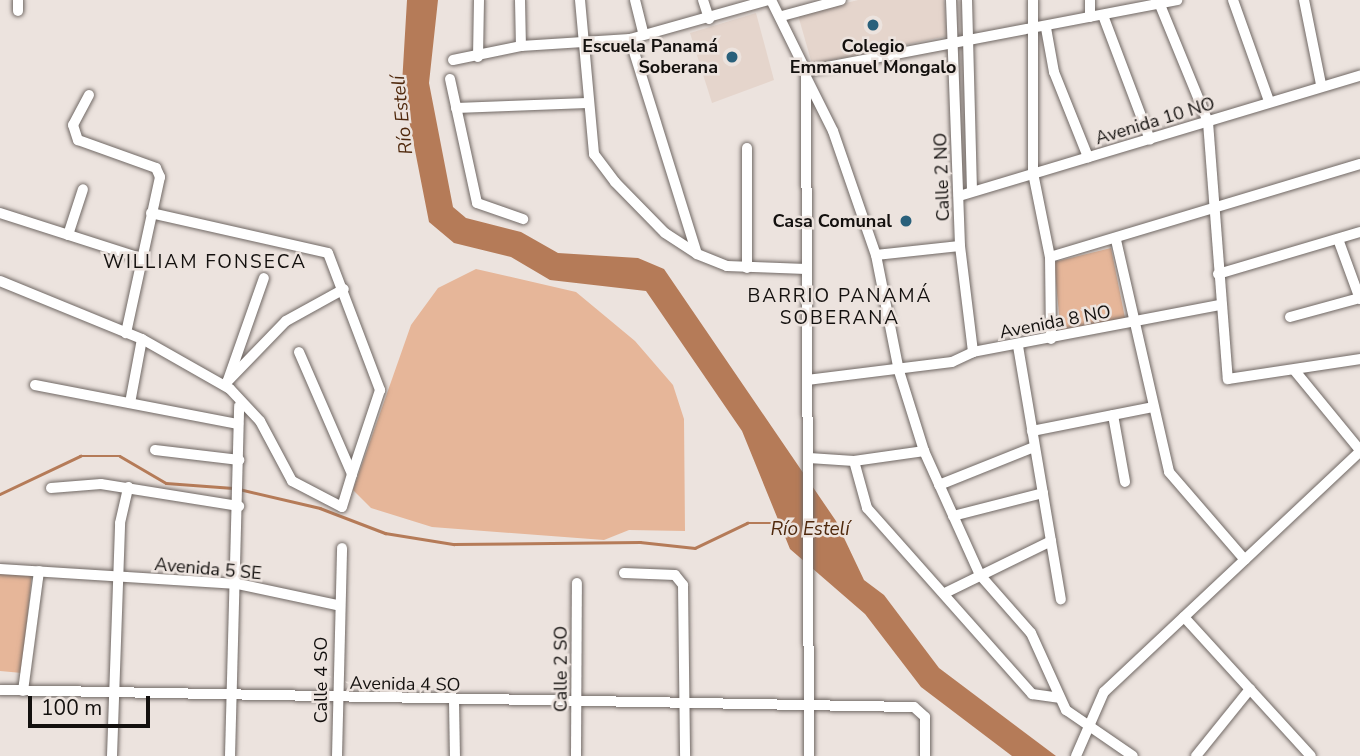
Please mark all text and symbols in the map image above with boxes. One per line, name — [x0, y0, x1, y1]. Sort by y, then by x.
marker: Colegio Emmanuel Mongalo — [865, 17, 881, 33]
place label: Escuela Panamá Soberana — [582, 36, 718, 78]
place label: Colegio Emmanuel Mongalo — [790, 36, 956, 78]
marker: Escuela Panamá Soberana — [724, 49, 740, 65]
water label: Río Estelí — [388, 74, 418, 156]
street label: Avenida 10 NO — [1093, 93, 1217, 149]
street label: Calle 2 NO — [930, 132, 954, 222]
place label: Casa Comunal — [772, 210, 892, 232]
marker: Casa Comunal — [898, 213, 914, 229]
district label: WILLIAM FONSECA — [105, 252, 305, 274]
district label: BARRIO PANAMÁ SOBERANA — [749, 286, 931, 330]
street label: Avenida 8 NO — [997, 301, 1113, 343]
water label: Río Estelí — [770, 519, 850, 541]
street label: Avenida 5 SE — [154, 554, 262, 584]
street label: Calle 2 SO — [550, 626, 572, 712]
street label: Calle 4 SO — [310, 637, 332, 723]
street label: Avenida 4 SO — [349, 672, 461, 696]
scale bar — [32, 682, 154, 726]
text: 100 m — [41, 694, 102, 722]

